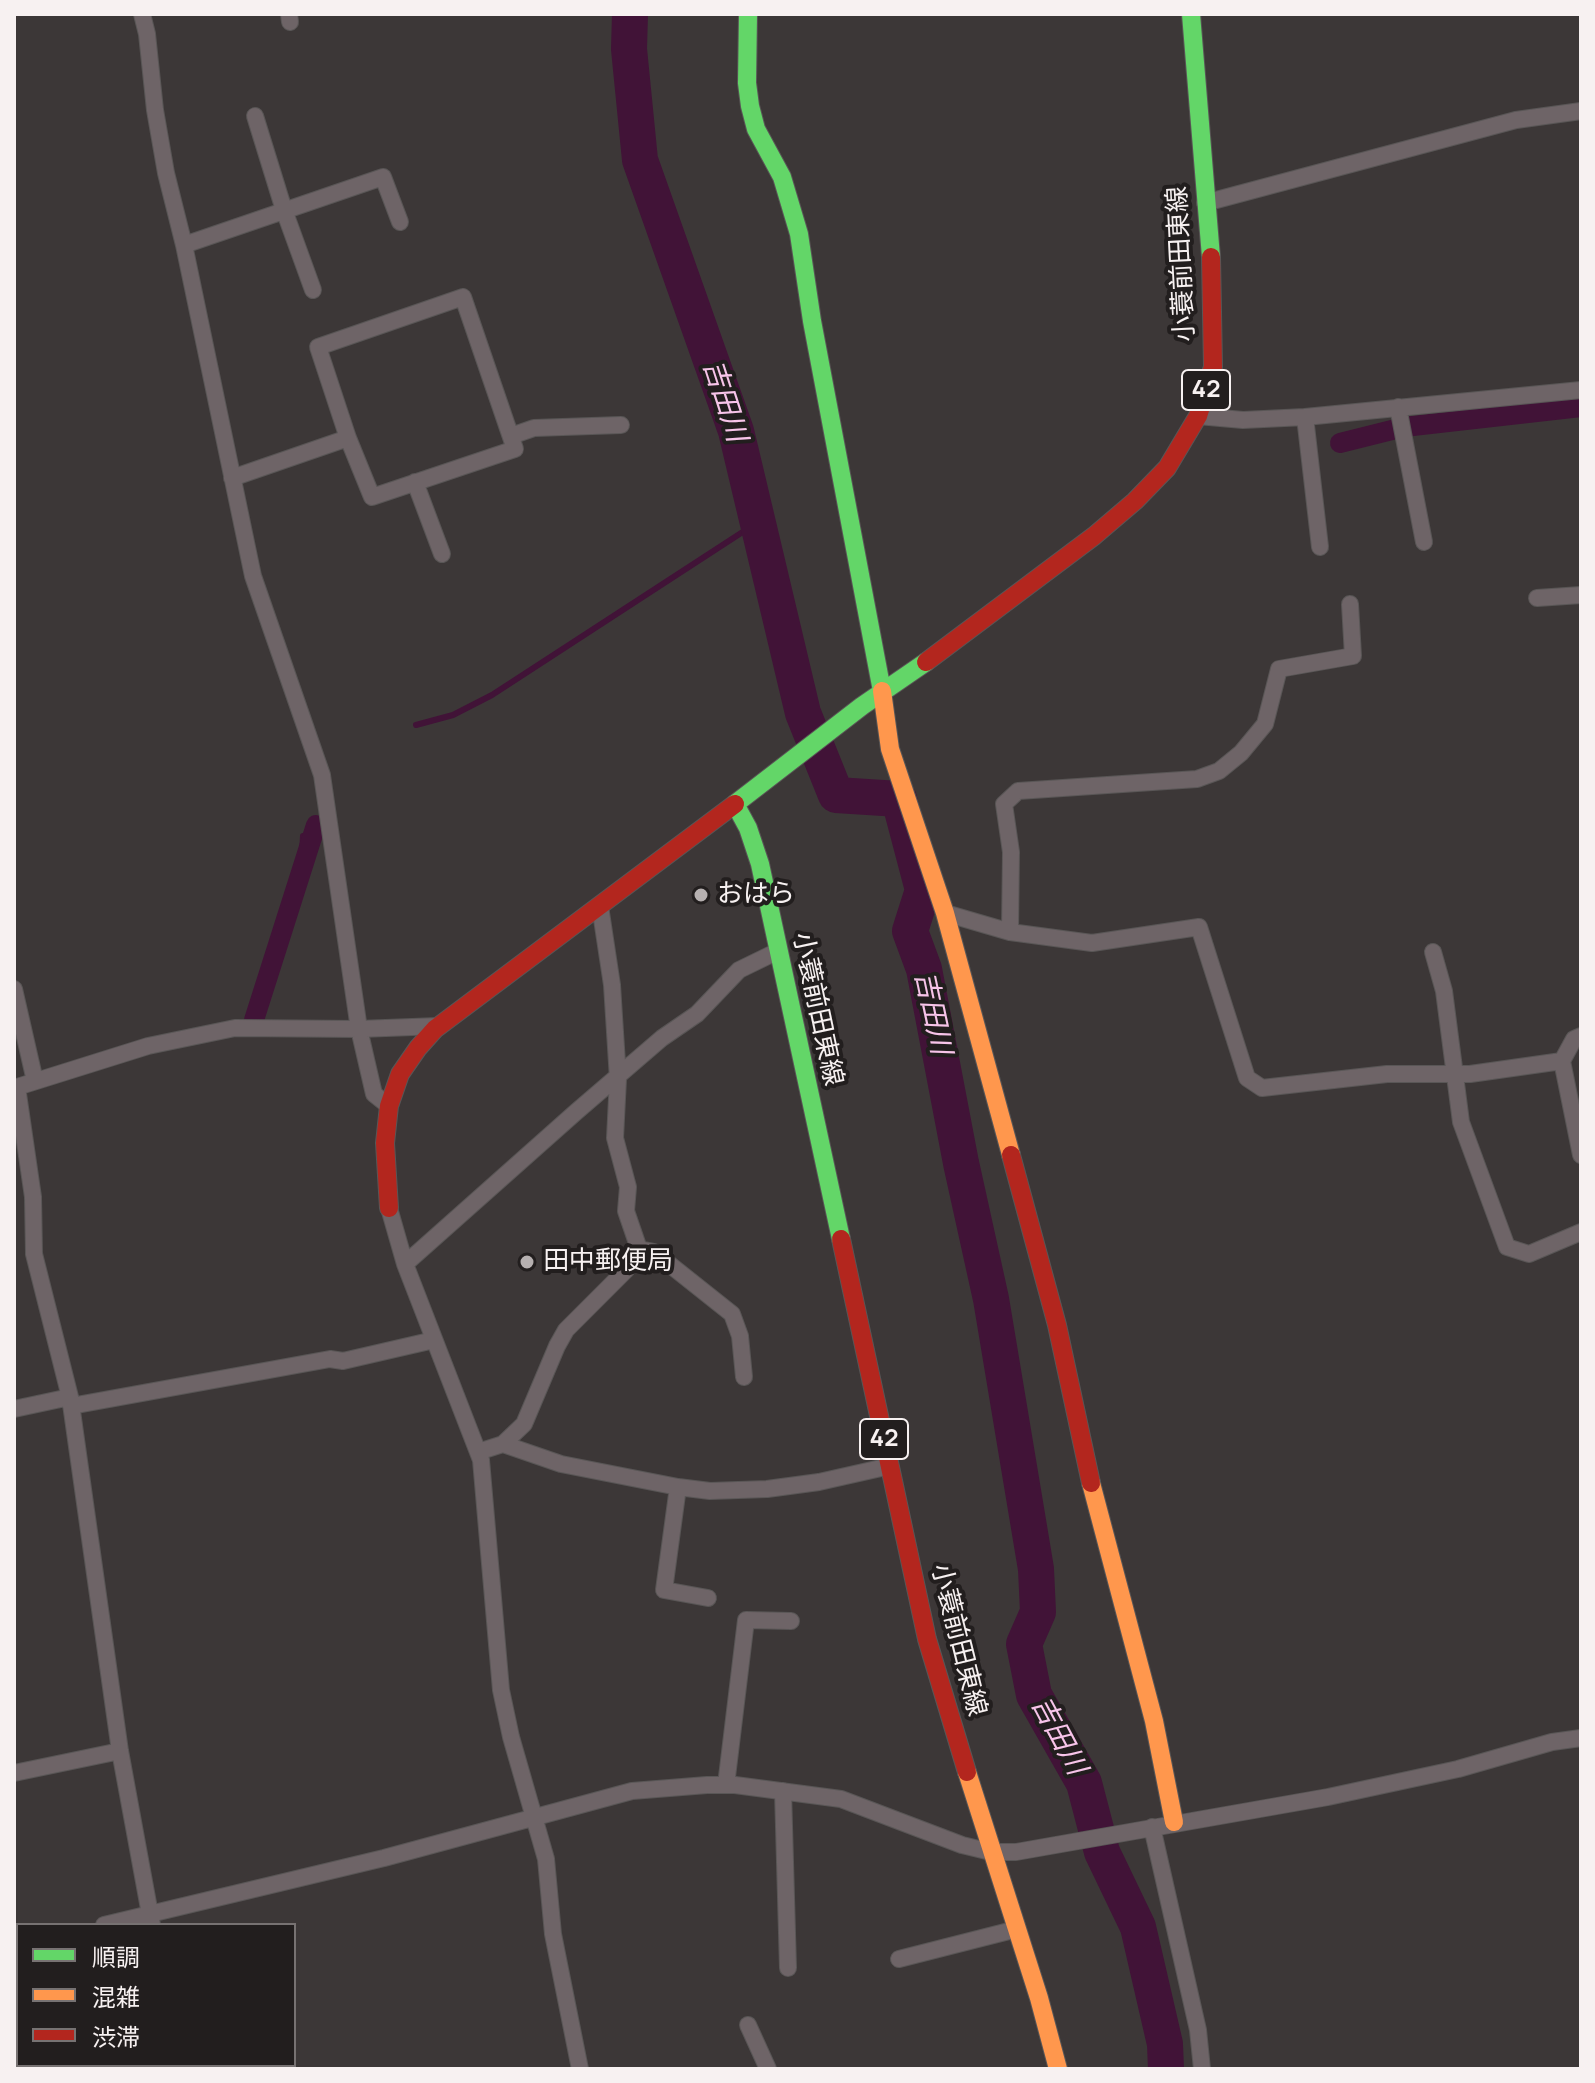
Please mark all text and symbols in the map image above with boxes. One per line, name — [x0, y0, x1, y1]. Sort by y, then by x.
street label: 小蓑前田東線 — [1162, 185, 1202, 343]
water label: 吉田川 — [695, 356, 753, 446]
road number: 42 — [1182, 370, 1230, 410]
place label: おはら — [717, 879, 795, 911]
marker: おはら — [692, 886, 710, 904]
street label: 小蓑前田東線 — [786, 929, 848, 1089]
water label: 吉田川 — [907, 968, 957, 1058]
place label: 田中郵便局 — [543, 1246, 673, 1278]
marker: 田中郵便局 — [518, 1253, 536, 1271]
road number: 42 — [860, 1419, 908, 1459]
street label: 小蓑前田東線 — [924, 1561, 992, 1719]
water label: 吉田川 — [1023, 1691, 1093, 1781]
legend — [16, 1923, 296, 2067]
text: 順調 — [92, 1940, 140, 1973]
text: 混雑 — [92, 1980, 140, 2013]
text: 渋滞 — [92, 2020, 140, 2053]

